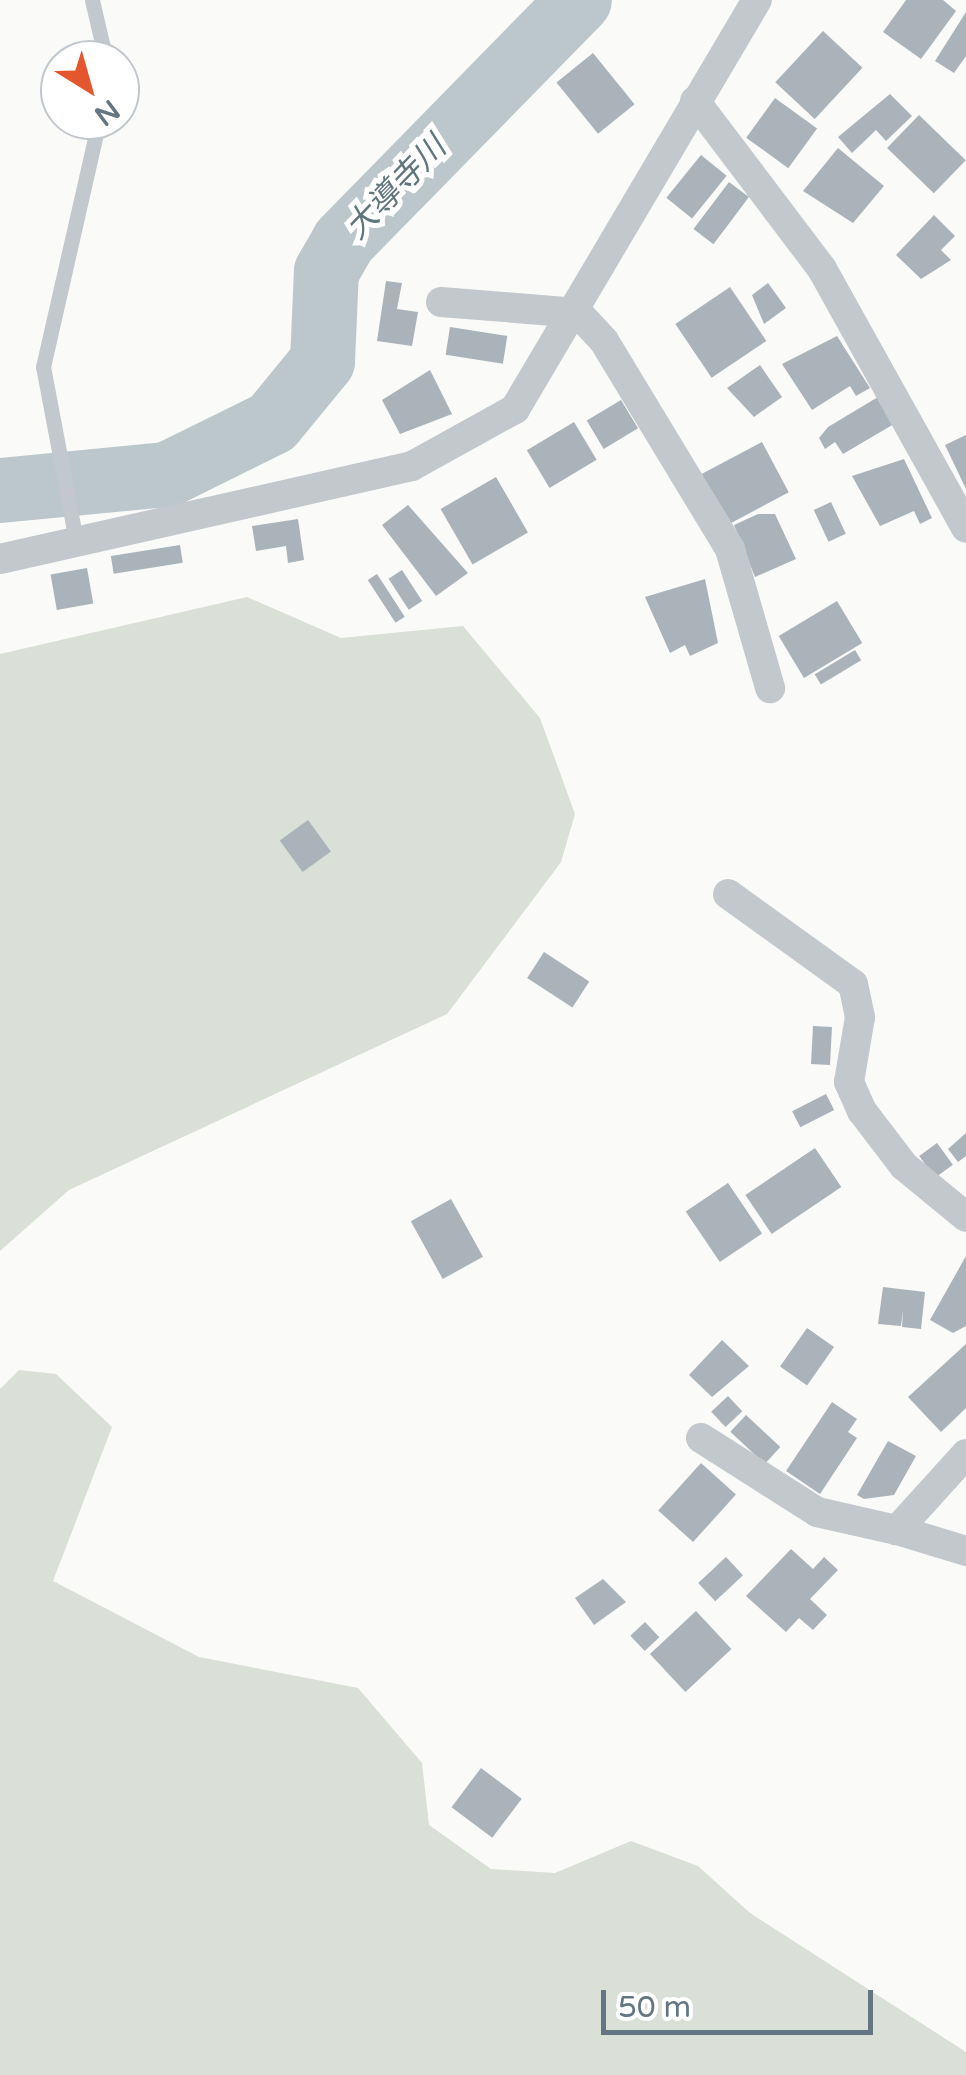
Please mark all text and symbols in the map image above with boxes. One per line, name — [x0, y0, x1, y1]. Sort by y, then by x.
north arrow — [40, 40, 140, 140]
text: N — [88, 92, 126, 133]
water label: 大導寺川 — [338, 129, 454, 247]
scale bar — [606, 1970, 878, 2032]
text: 50 m — [618, 1989, 691, 2026]

